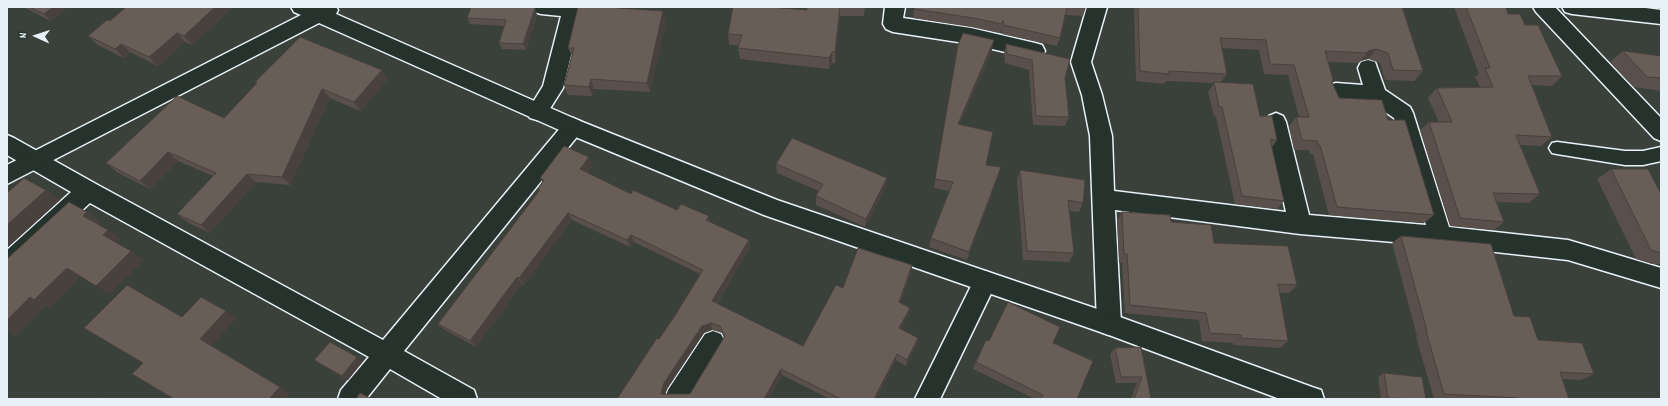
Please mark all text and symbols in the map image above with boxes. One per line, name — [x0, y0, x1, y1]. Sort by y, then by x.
north arrow — [16, 16, 56, 56]
text: N — [16, 32, 32, 39]

